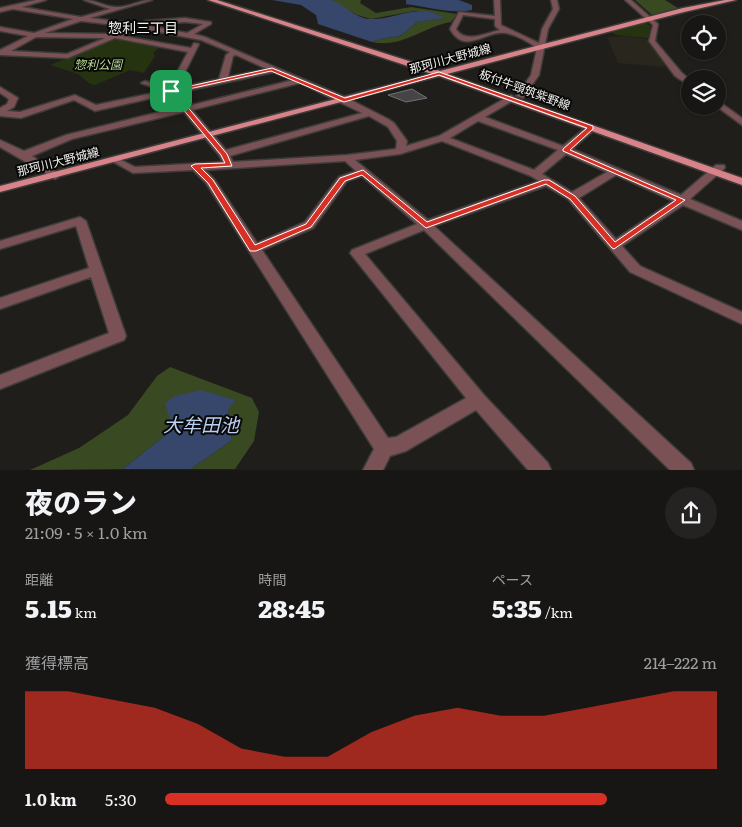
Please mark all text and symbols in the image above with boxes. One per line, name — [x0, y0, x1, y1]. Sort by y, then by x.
map controls — [681, 15, 726, 115]
button: locate — [681, 15, 726, 60]
district label: 惣利三丁目 — [108, 17, 178, 37]
street label: 那珂川大野城線 — [407, 38, 493, 78]
park label: 惣利公園 — [74, 55, 124, 73]
street label: 板付牛頸筑紫野線 — [477, 64, 573, 114]
pin — [150, 70, 192, 112]
button: layers — [681, 70, 726, 115]
icon: arrive — [157, 77, 185, 105]
street label: 那珂川大野城線 — [15, 142, 101, 180]
water label: 大牟田池 — [163, 410, 241, 438]
text: 夜のラン — [25, 480, 137, 522]
button: share — [665, 487, 717, 539]
text: 21:09 · 5 × 1.0 km — [25, 520, 148, 544]
text: 距離 — [25, 569, 53, 589]
text: 時間 — [258, 569, 286, 589]
text: ペース — [492, 569, 533, 589]
text: 5.15 — [25, 589, 72, 626]
text: 28:45 — [258, 589, 325, 626]
text: 5:35 — [492, 589, 542, 626]
text: km — [72, 602, 97, 622]
text: /km — [542, 602, 573, 622]
text: 獲得標高 — [25, 650, 89, 674]
text: 214–222 m — [644, 650, 717, 674]
text: 1.0 km — [25, 787, 77, 811]
text: 5:30 — [105, 787, 136, 811]

